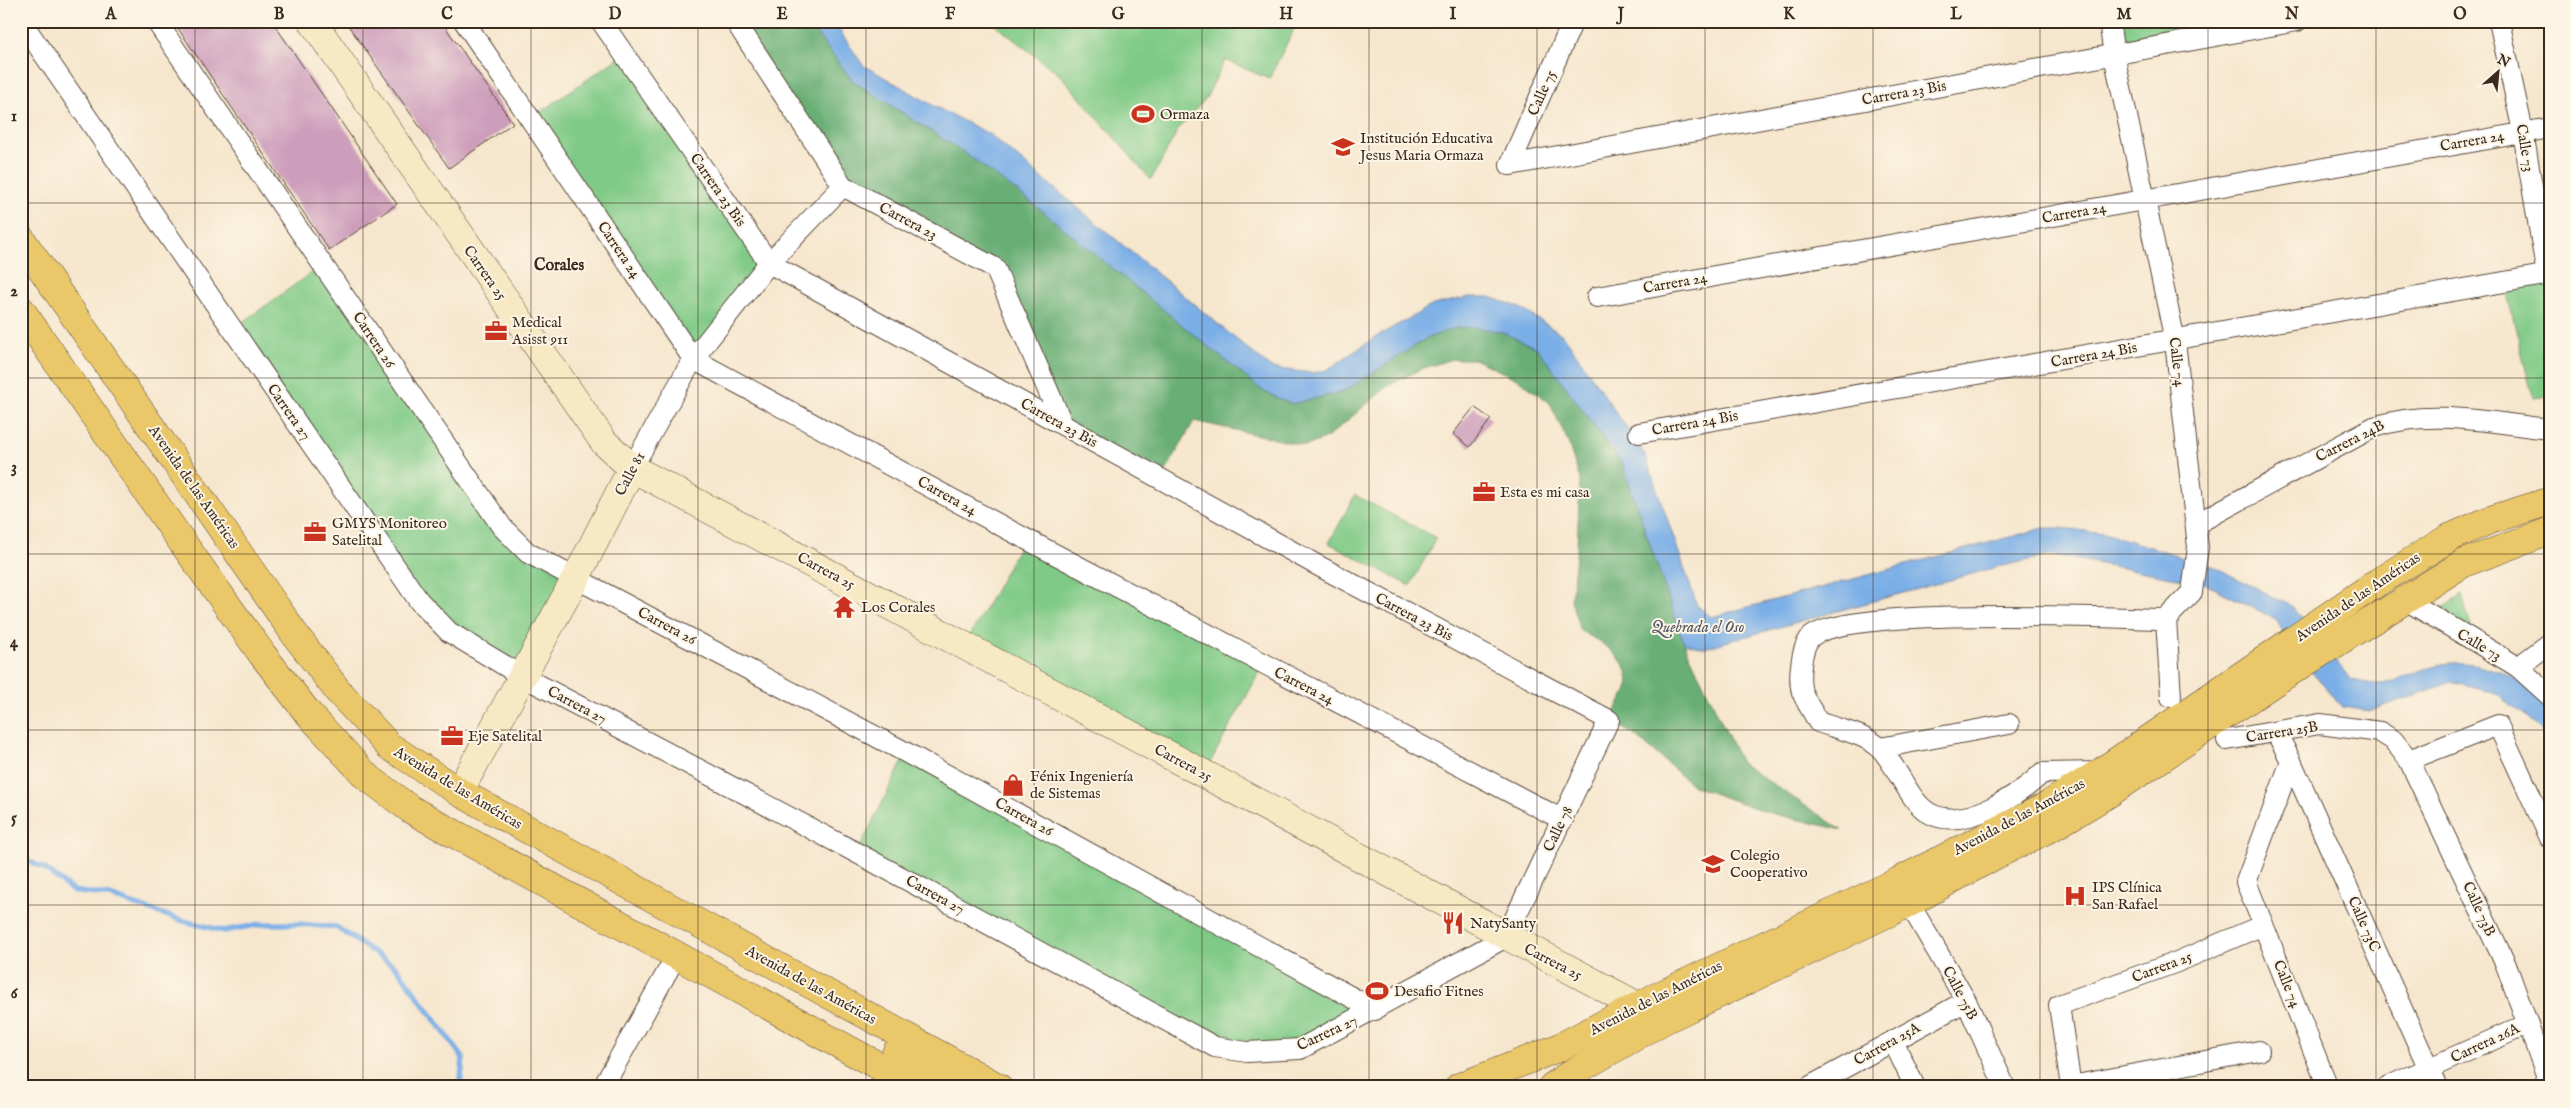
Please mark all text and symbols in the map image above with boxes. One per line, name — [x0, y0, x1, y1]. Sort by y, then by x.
text: A — [105, 5, 118, 25]
text: B — [274, 5, 285, 25]
text: C — [441, 5, 453, 25]
text: D — [609, 5, 622, 25]
text: E — [776, 5, 788, 25]
text: F — [945, 5, 956, 25]
text: G — [1112, 5, 1125, 25]
text: H — [1279, 5, 1293, 25]
text: I — [1450, 5, 1457, 25]
text: J — [1616, 5, 1625, 25]
text: K — [1783, 5, 1796, 25]
text: L — [1950, 5, 1962, 25]
text: M — [2116, 5, 2132, 25]
text: N — [2284, 5, 2299, 25]
text: O — [2453, 5, 2467, 25]
north arrow — [2474, 48, 2524, 98]
text: N — [2493, 50, 2513, 72]
street label: Calle 75 — [1524, 67, 1561, 119]
street label: Carrera 23 Bis — [1860, 76, 1948, 110]
sports icon: Ormaza — [1130, 101, 1156, 127]
place label: Ormaza — [1160, 105, 1210, 124]
text: 1 — [11, 107, 17, 127]
street label: Calle 73 — [2511, 123, 2539, 173]
street label: Carrera 24 — [2438, 126, 2506, 156]
place label: Institución Educativa Jesus Maria Ormaza — [1358, 129, 1493, 165]
school or university icon: Institución Educativa Jesus Maria Ormaza — [1330, 134, 1356, 160]
street label: Carrera 23 Bis — [686, 150, 750, 230]
street label: Carrera 23 — [876, 198, 940, 244]
street label: Carrera 24 — [2040, 198, 2108, 228]
street label: Carrera 24 — [593, 218, 645, 283]
street label: Carrera 25 — [459, 242, 511, 305]
district label: Corales — [534, 256, 584, 276]
street label: Carrera 24 — [1641, 268, 1709, 298]
text: 2 — [10, 282, 18, 302]
street label: Carrera 26 — [348, 308, 400, 372]
place label: Medical Asisst 911 — [511, 313, 568, 349]
office icon: Medical Asisst 911 — [483, 318, 509, 344]
street label: Calle 74 — [2165, 336, 2190, 389]
street label: Carrera 24 Bis — [2049, 338, 2139, 372]
street label: Carrera 27 — [263, 380, 315, 444]
street label: Carrera 23 Bis — [1017, 394, 1101, 452]
street label: Carrera 24 Bis — [1650, 406, 1740, 440]
street label: Carrera 24B — [2312, 416, 2388, 466]
street label: Avenida de las Américas — [144, 421, 244, 552]
street label: Calle 81 — [611, 449, 649, 499]
text: 3 — [11, 458, 17, 478]
street label: Carrera 24 — [914, 472, 980, 520]
office icon: Esta es mi casa — [1471, 479, 1497, 505]
place label: Esta es mi casa — [1500, 483, 1590, 502]
place label: GMYS Monitoreo Satelital — [332, 514, 447, 550]
office icon: GMYS Monitoreo Satelital — [302, 519, 328, 545]
street label: Carrera 25 — [794, 548, 859, 594]
street label: Avenida de las Américas — [2291, 548, 2424, 646]
street label: Carrera 23 Bis — [1372, 589, 1456, 645]
temple icon: Los Corales — [831, 594, 857, 620]
place label: Los Corales — [861, 598, 935, 617]
street label: Carrera 26 — [634, 603, 700, 650]
water label: Quebrada el Oso — [1652, 618, 1745, 638]
street label: Calle 73 — [2453, 625, 2505, 665]
text: 4 — [10, 633, 19, 653]
street label: Carrera 24 — [1271, 663, 1338, 709]
street label: Carrera 27 — [544, 682, 610, 728]
street label: Carrera 25B — [2245, 717, 2319, 747]
office icon: Eje Satelital — [439, 723, 465, 749]
place label: Eje Satelital — [468, 727, 543, 746]
street label: Carrera 25 — [1151, 740, 1216, 786]
street label: Avenida de las Américas — [389, 742, 526, 834]
place label: Fénix Ingeniería de Sistemas — [1030, 767, 1134, 803]
shop icon: Fénix Ingeniería de Sistemas — [1000, 772, 1026, 798]
street label: Avenida de las Américas — [1949, 774, 2088, 860]
street label: Carrera 26 — [992, 793, 1057, 841]
street label: Calle 78 — [1539, 803, 1577, 855]
text: 5 — [11, 809, 17, 829]
place label: Colegio Cooperativo — [1730, 846, 1808, 882]
school or university icon: Colegio Cooperativo — [1700, 851, 1726, 877]
street label: Carrera 27 — [902, 871, 968, 919]
place label: IPS Clínica San Rafael — [2092, 878, 2162, 914]
street label: Calle 73B — [2458, 879, 2500, 939]
hospital icon: IPS Clínica San Rafael — [2062, 883, 2088, 909]
street label: Calle 73C — [2343, 893, 2385, 955]
restaurant icon: NatySanty — [1440, 910, 1466, 936]
place label: NatySanty — [1470, 914, 1537, 933]
street label: Carrera 25 — [1521, 939, 1586, 985]
street label: Avenida de las Américas — [741, 941, 880, 1029]
street label: Carrera 25 — [2129, 947, 2195, 987]
street label: Avenida de las Américas — [1586, 956, 1726, 1040]
street label: Calle 74 — [2269, 957, 2305, 1011]
street label: Calle 75B — [1938, 963, 1982, 1023]
sports icon: Desafio Fitnes — [1364, 978, 1390, 1004]
place label: Desafio Fitnes — [1394, 982, 1484, 1001]
text: 6 — [11, 984, 19, 1004]
street label: Carrera 27 — [1294, 1011, 1360, 1055]
street label: Carrera 25A — [1850, 1018, 1924, 1070]
street label: Carrera 26A — [2448, 1018, 2523, 1067]

